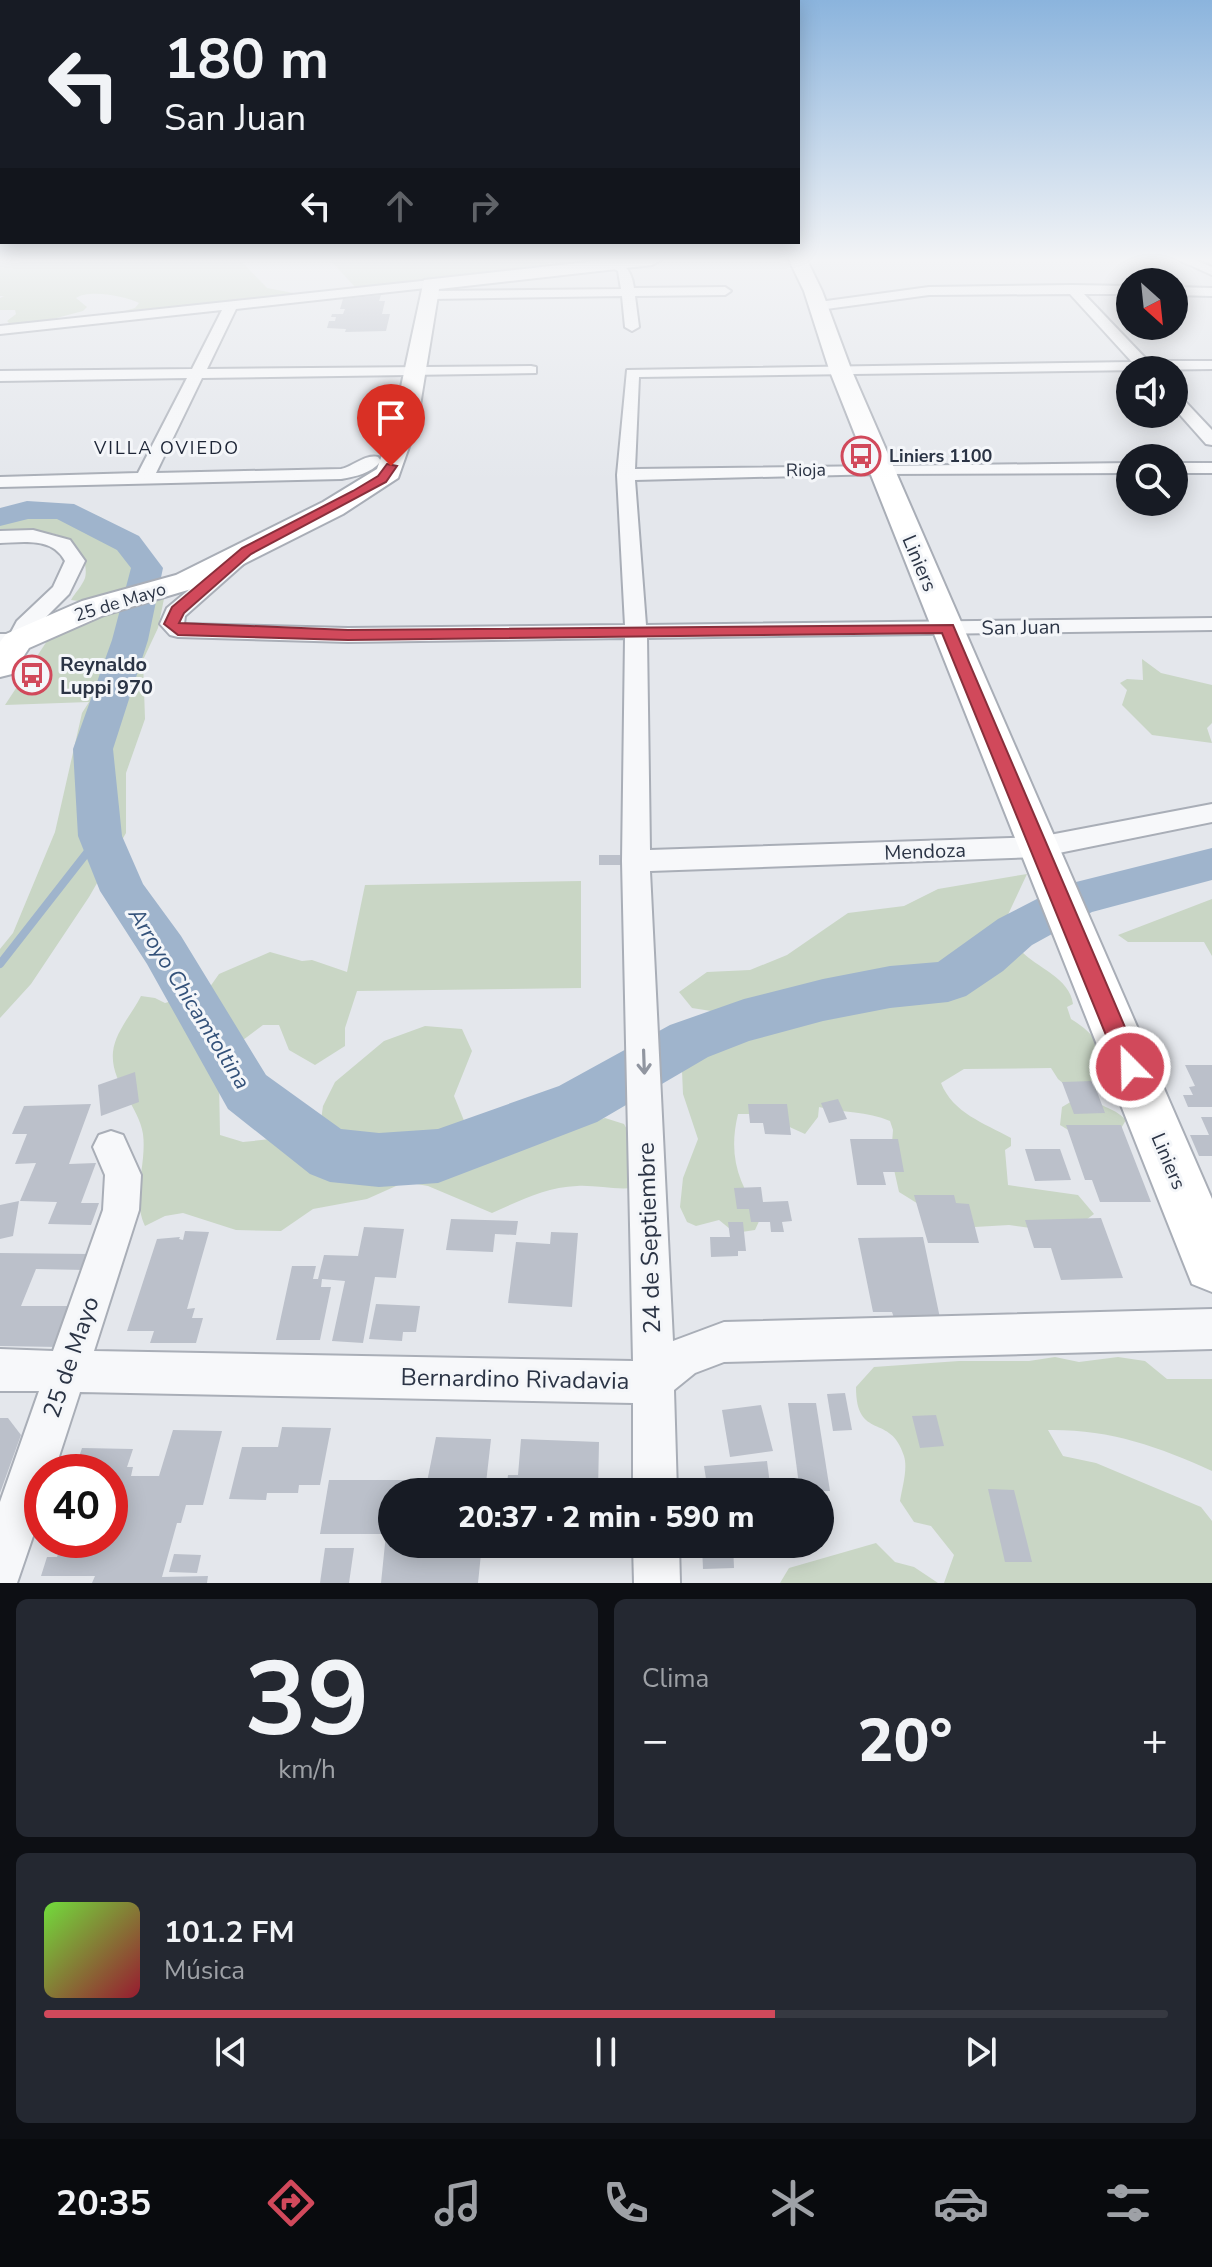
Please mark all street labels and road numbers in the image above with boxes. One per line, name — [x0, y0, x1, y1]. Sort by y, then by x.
street label: Rioja — [786, 458, 826, 482]
street label: Liniers — [896, 531, 943, 596]
street label: 25 de Mayo — [71, 577, 169, 627]
street label: San Juan — [981, 613, 1061, 642]
street label: Mendoza — [884, 837, 966, 866]
street label: Liniers — [1145, 1129, 1192, 1194]
street label: 24 de Septiembre — [630, 1142, 668, 1334]
street label: 25 de Mayo — [35, 1292, 107, 1422]
street label: Bernardino Rivadavia — [400, 1361, 630, 1397]

